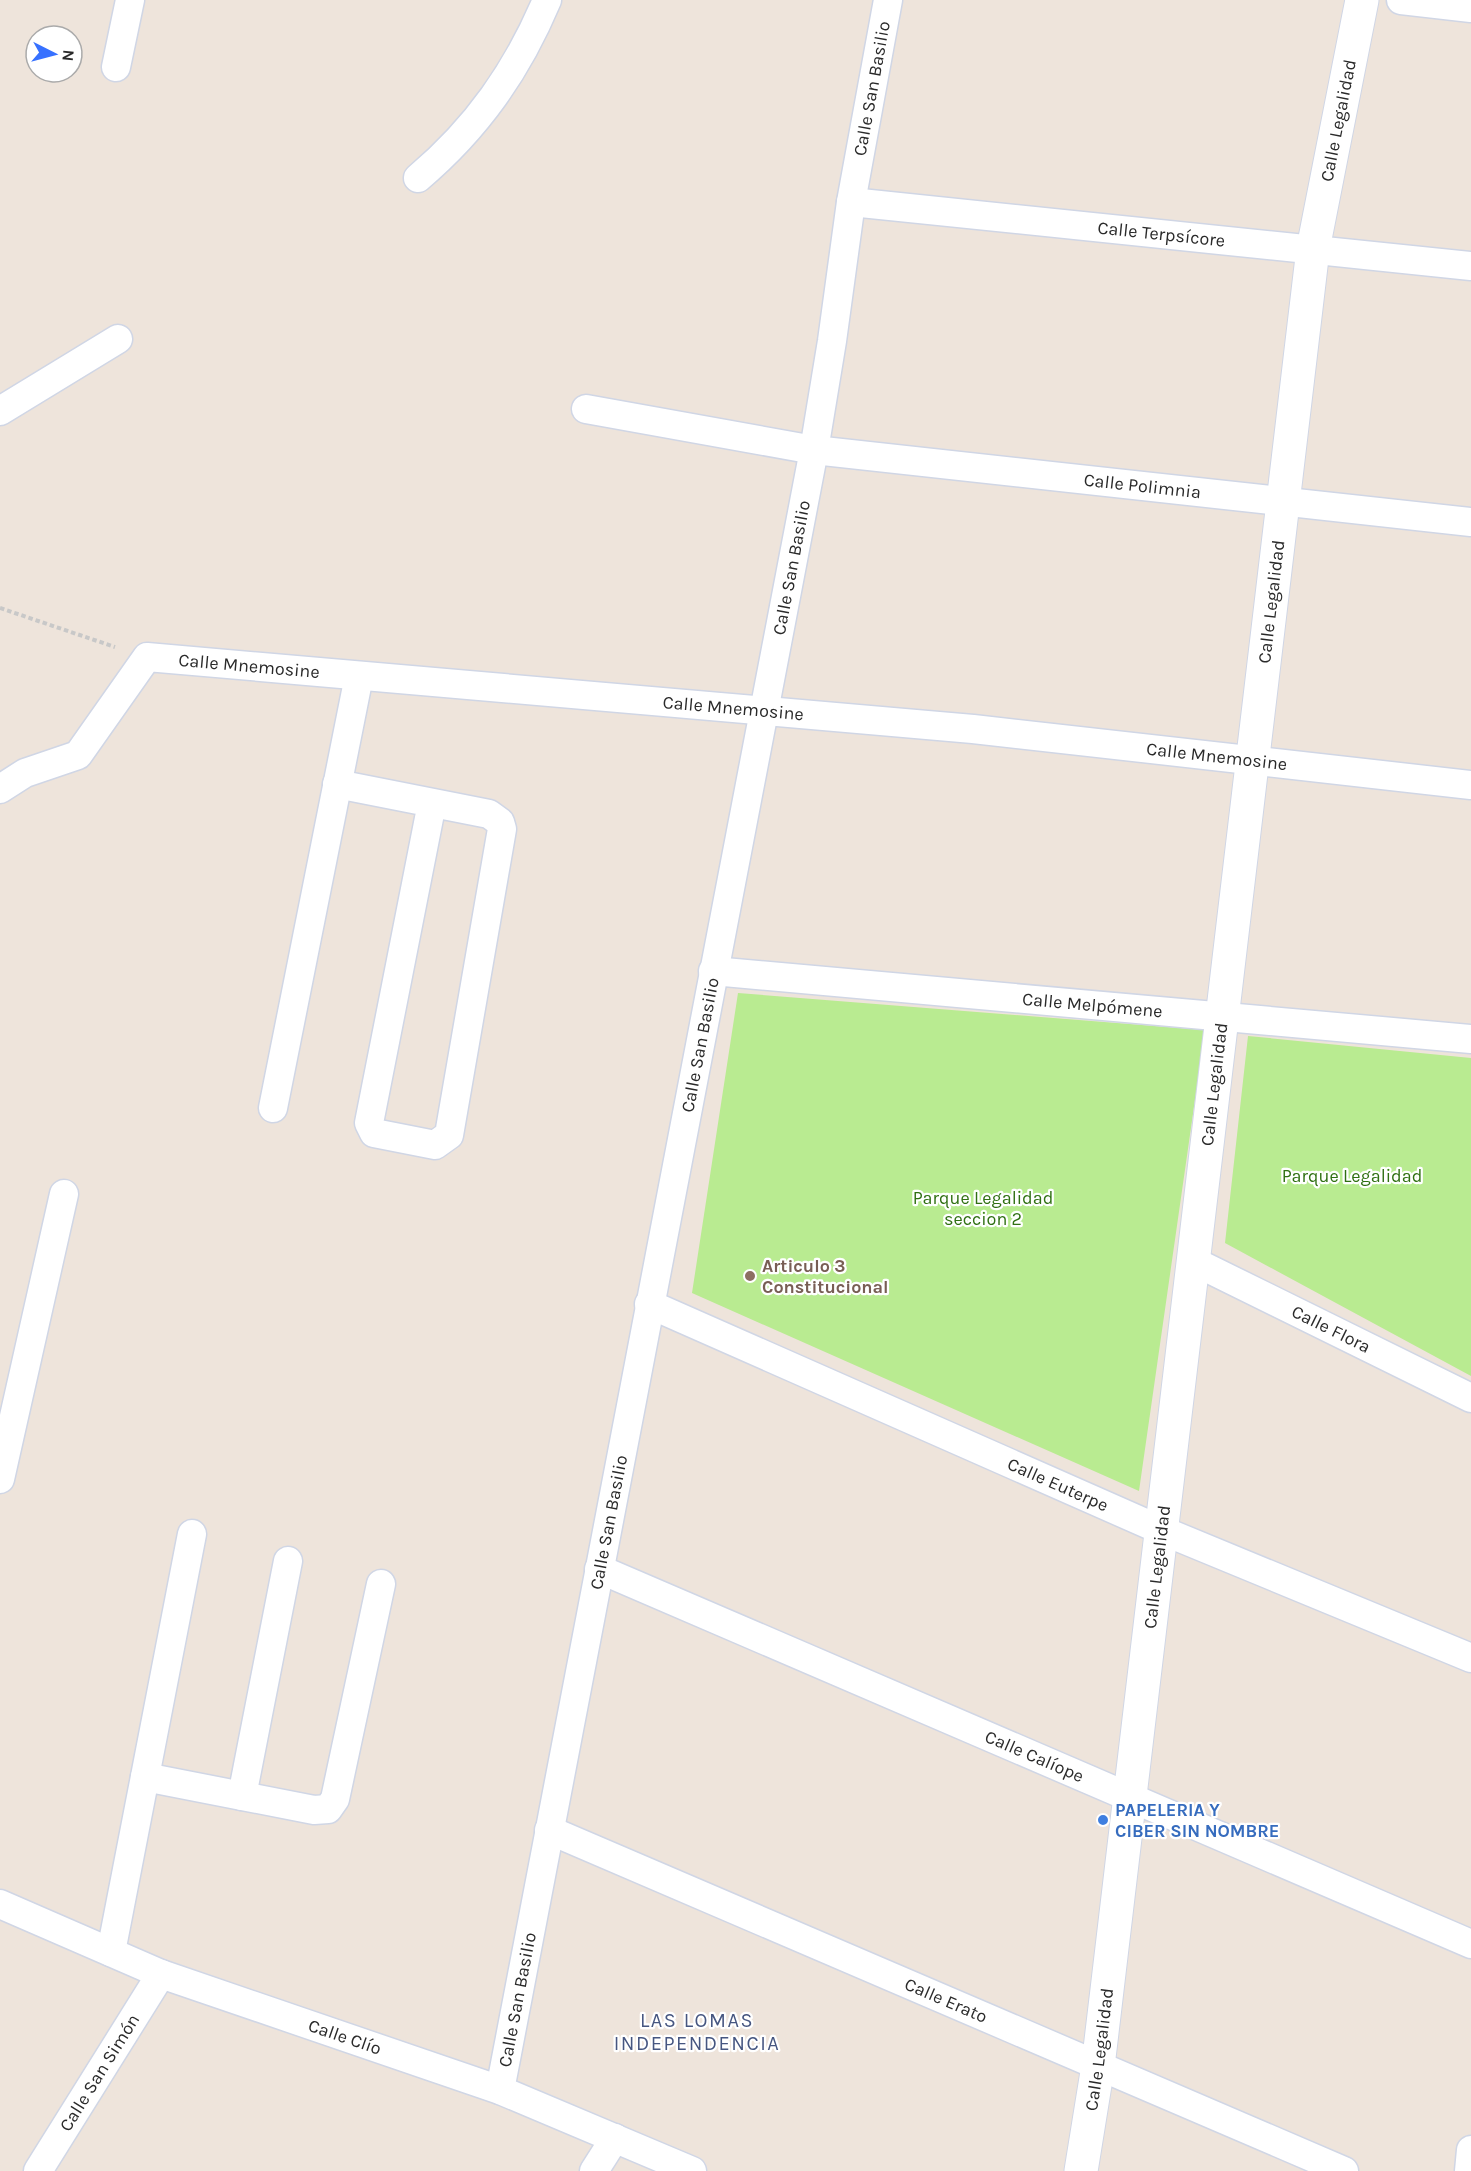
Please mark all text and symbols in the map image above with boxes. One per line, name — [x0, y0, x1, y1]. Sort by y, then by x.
street label: Calle San Basilio — [849, 19, 895, 158]
north arrow — [24, 24, 84, 84]
text: N — [58, 49, 78, 62]
street label: Calle Legalidad — [1316, 58, 1361, 183]
street label: Calle Terpsícore — [1096, 217, 1226, 252]
street label: Calle Polimnia — [1083, 469, 1202, 503]
street label: Calle San Basilio — [768, 498, 815, 637]
street label: Calle Legalidad — [1253, 539, 1289, 664]
street label: Calle Mnemosine — [178, 649, 321, 683]
street label: Calle Mnemosine — [662, 691, 805, 725]
street label: Calle Mnemosine — [1145, 738, 1288, 775]
street label: Calle San Basilio — [676, 976, 724, 1114]
street label: Calle Melpómene — [1021, 988, 1164, 1022]
street label: Calle Legalidad — [1196, 1021, 1232, 1147]
park label: Parque Legalidad — [1282, 1165, 1422, 1187]
park label: Parque Legalidad seccion 2 — [913, 1187, 1053, 1230]
place label: Articulo 3 Constitucional — [762, 1255, 889, 1298]
marker: Articulo 3 Constitucional — [743, 1269, 757, 1283]
street label: Calle Flora — [1288, 1300, 1374, 1358]
street label: Calle San Basilio — [585, 1453, 632, 1592]
street label: Calle Euterpe — [1004, 1453, 1112, 1516]
street label: Calle Legalidad — [1139, 1504, 1175, 1630]
street label: Calle Calíope — [982, 1725, 1087, 1787]
place label: PAPELERIA Y CIBER SIN NOMBRE — [1115, 1799, 1279, 1842]
marker: PAPELERIA Y CIBER SIN NOMBRE — [1096, 1813, 1110, 1827]
street label: Calle San Basilio — [494, 1930, 541, 2069]
street label: Calle Erato — [901, 1973, 991, 2028]
street label: Calle Legalidad — [1080, 1987, 1118, 2113]
district label: LAS LOMAS INDEPENDENCIA — [614, 2009, 780, 2055]
street label: Calle San Simón — [55, 2010, 144, 2135]
street label: Calle Clío — [305, 2014, 384, 2060]

